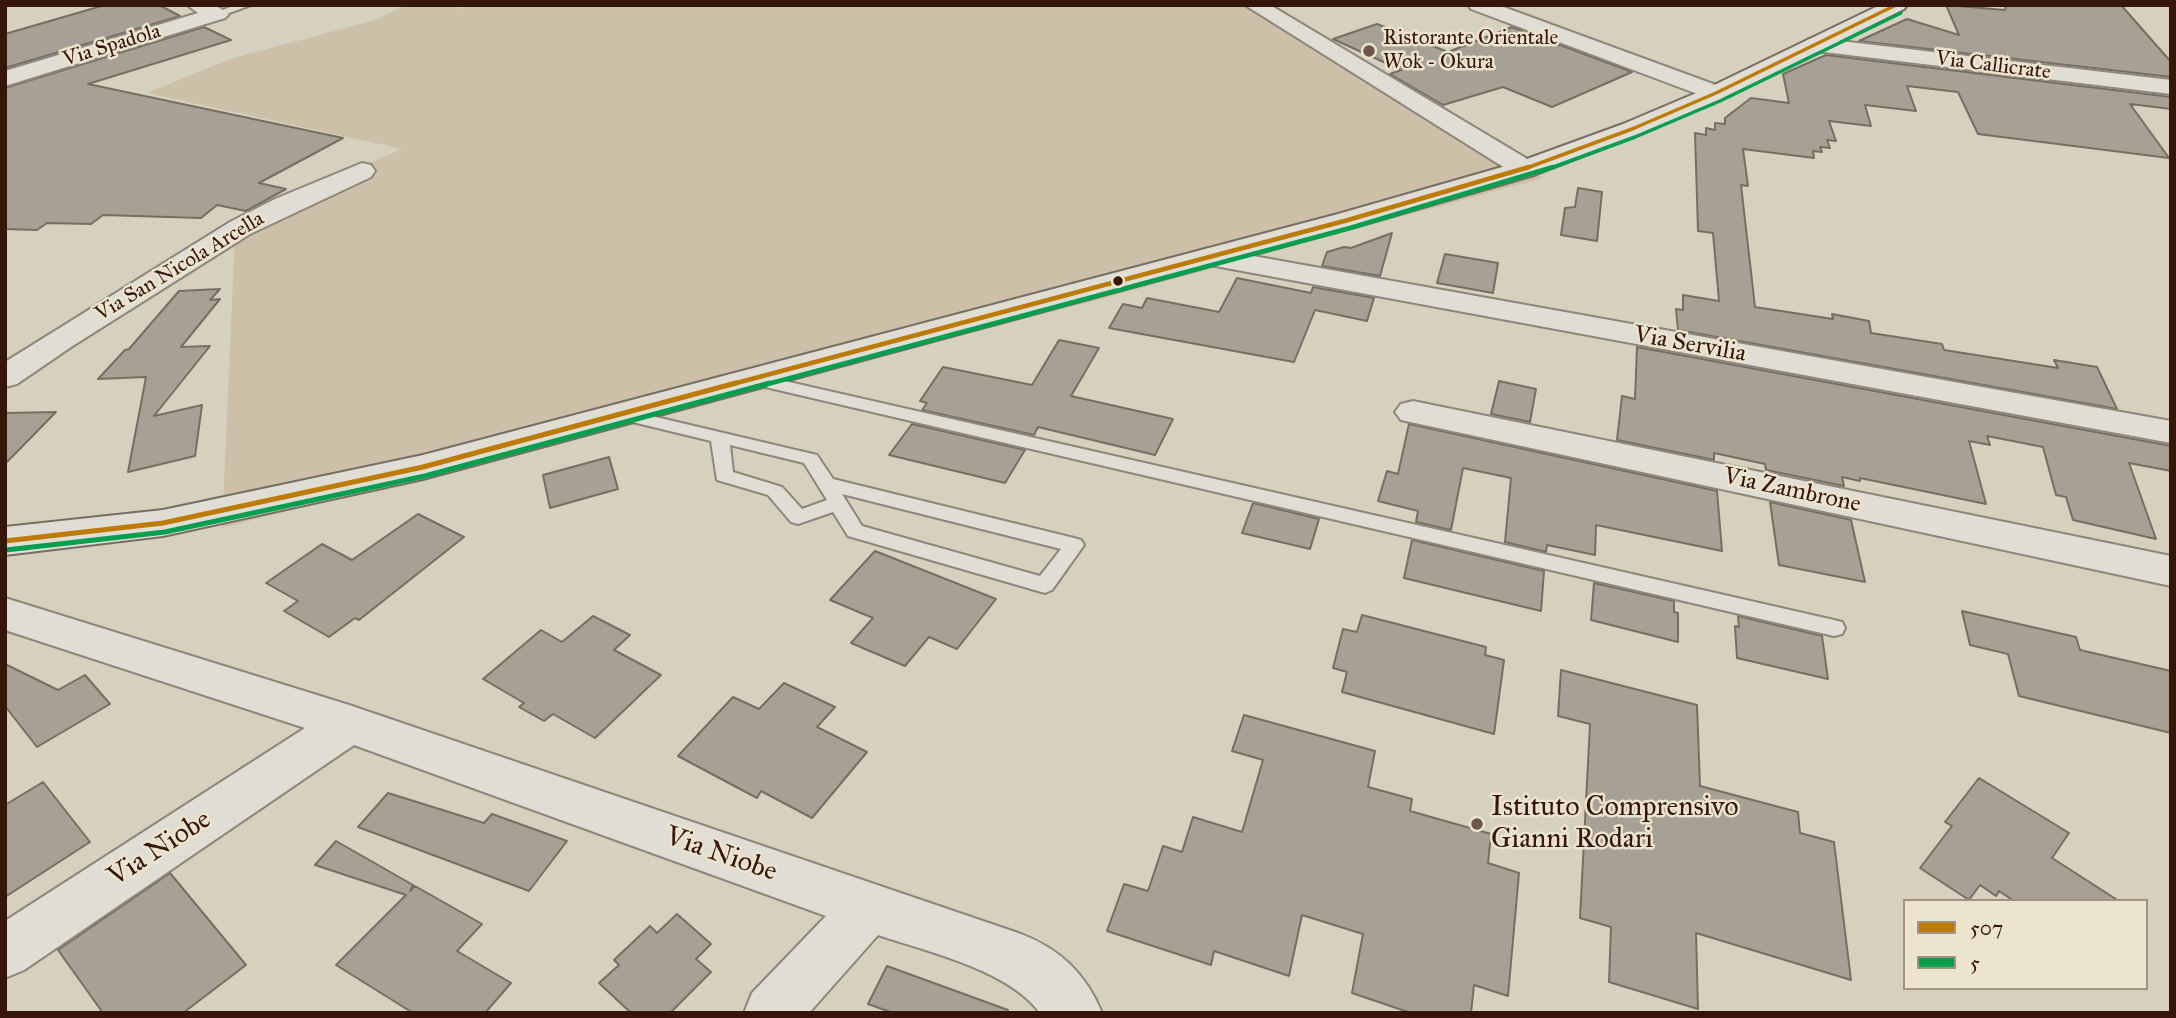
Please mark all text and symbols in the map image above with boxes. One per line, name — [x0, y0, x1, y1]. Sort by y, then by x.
street label: Via Spadola — [60, 19, 164, 73]
place label: Ristorante Orientale Wok - Okura — [1383, 26, 1558, 76]
marker: Ristorante Orientale Wok - Okura — [1361, 43, 1377, 59]
street label: Via Callicrate — [1934, 46, 2052, 86]
street label: Via San Nicola Arcella — [91, 207, 269, 327]
unlabelled marker — [1111, 274, 1125, 288]
street label: Via Servilia — [1632, 321, 1748, 369]
street label: Via Zambrone — [1721, 462, 1863, 520]
place label: Istituto Comprensivo Gianni Rodari — [1491, 791, 1739, 857]
street label: Via Niobe — [102, 803, 218, 895]
marker: Istituto Comprensivo Gianni Rodari — [1469, 816, 1485, 832]
street label: Via Niobe — [661, 820, 781, 890]
legend — [1903, 899, 2148, 990]
text: 507 — [1970, 915, 2003, 941]
text: 5 — [1970, 950, 1980, 976]

